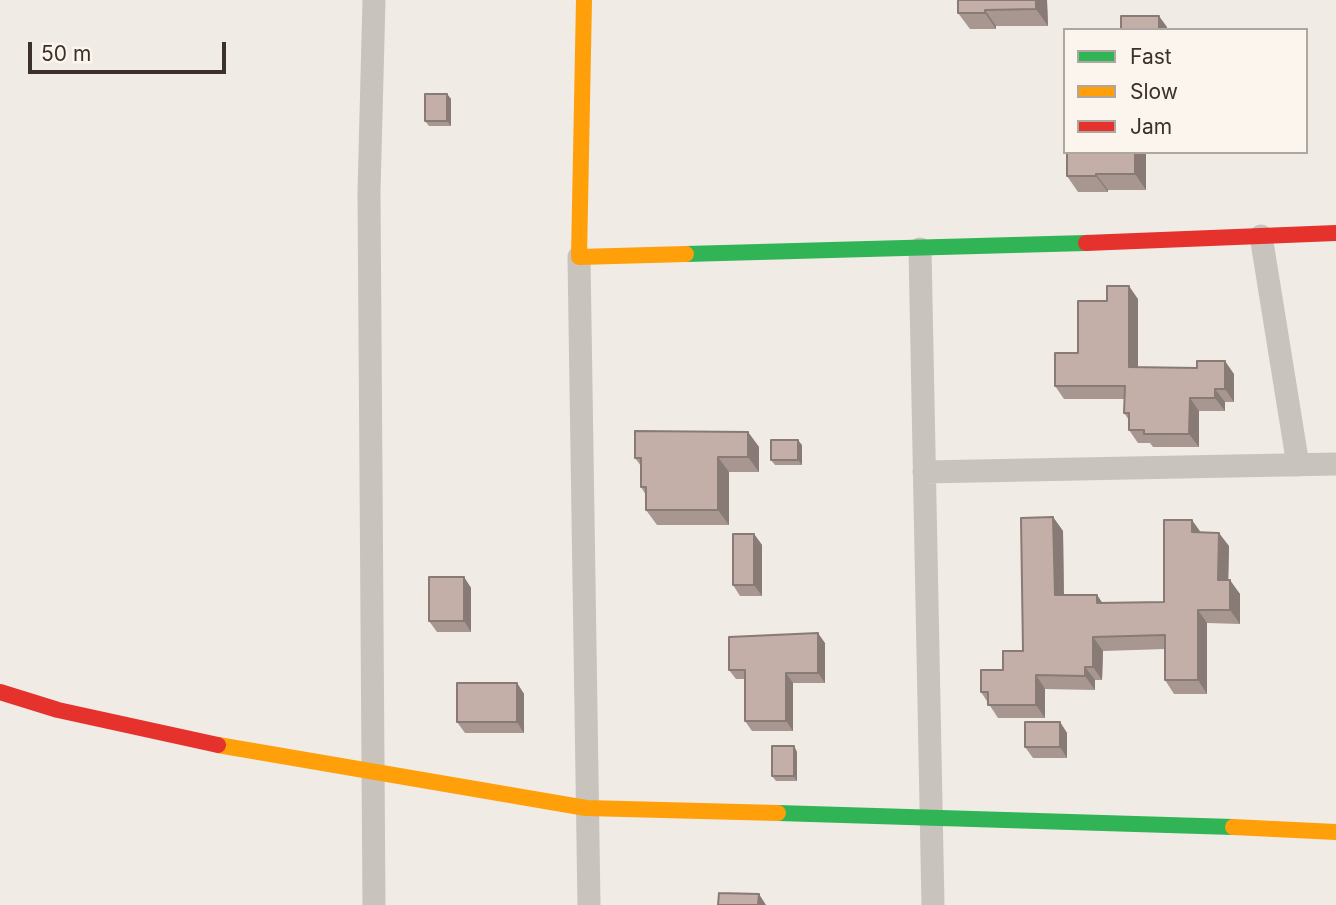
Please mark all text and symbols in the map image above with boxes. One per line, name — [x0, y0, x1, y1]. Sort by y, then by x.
scale bar — [32, 28, 229, 72]
legend — [1063, 28, 1308, 154]
text: 50 m — [41, 41, 91, 66]
text: Fast — [1130, 44, 1172, 69]
text: Slow — [1130, 79, 1178, 104]
text: Jam — [1130, 114, 1172, 139]

